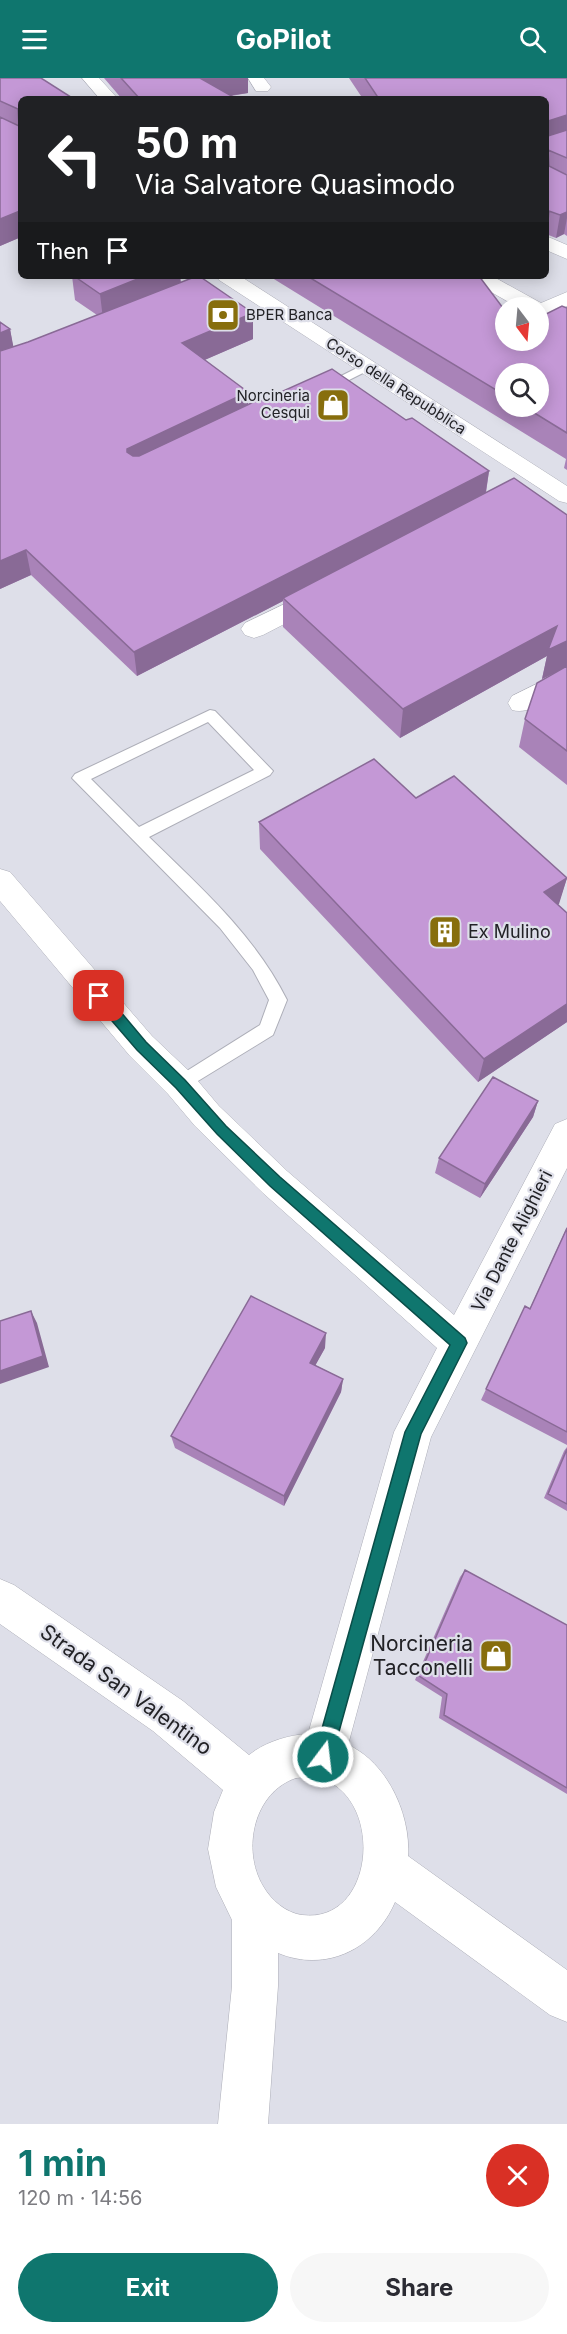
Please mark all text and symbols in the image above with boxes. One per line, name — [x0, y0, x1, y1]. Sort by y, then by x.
icon: menu — [18, 23, 51, 56]
text: GoPilot — [236, 23, 331, 56]
icon: search — [516, 23, 549, 56]
text: 50 m — [135, 117, 238, 168]
icon: left — [36, 120, 114, 198]
text: Via Salvatore Quasimodo — [135, 168, 455, 201]
icon: arrive — [101, 234, 134, 267]
text: Then — [36, 238, 89, 264]
bank icon: BPER Banca — [205, 297, 241, 333]
north arrow — [495, 297, 549, 351]
map controls — [495, 297, 549, 417]
place label: BPER Banca — [246, 305, 333, 324]
street label: Corso della Repubblica — [323, 333, 470, 438]
button: search — [495, 363, 549, 417]
place label: Norcineria Cesqui — [237, 386, 310, 422]
shop icon: Norcineria Cesqui — [315, 387, 351, 423]
building icon: Ex Mulino — [427, 914, 463, 950]
place label: Ex Mulino — [468, 921, 551, 942]
pin — [73, 970, 124, 1021]
icon: arrive — [82, 979, 115, 1012]
street label: Via Dante Alighieri — [467, 1166, 556, 1315]
street label: Strada San Valentino — [36, 1619, 217, 1760]
place label: Norcineria Tacconelli — [370, 1631, 473, 1680]
shop icon: Norcineria Tacconelli — [478, 1638, 514, 1674]
position arrow — [291, 1725, 355, 1789]
text: 1 min — [18, 2141, 107, 2185]
button: close — [486, 2144, 549, 2207]
text: 120 m · 14:56 — [18, 2186, 142, 2210]
button: Exit — [18, 2253, 278, 2322]
button: Share — [290, 2253, 549, 2322]

